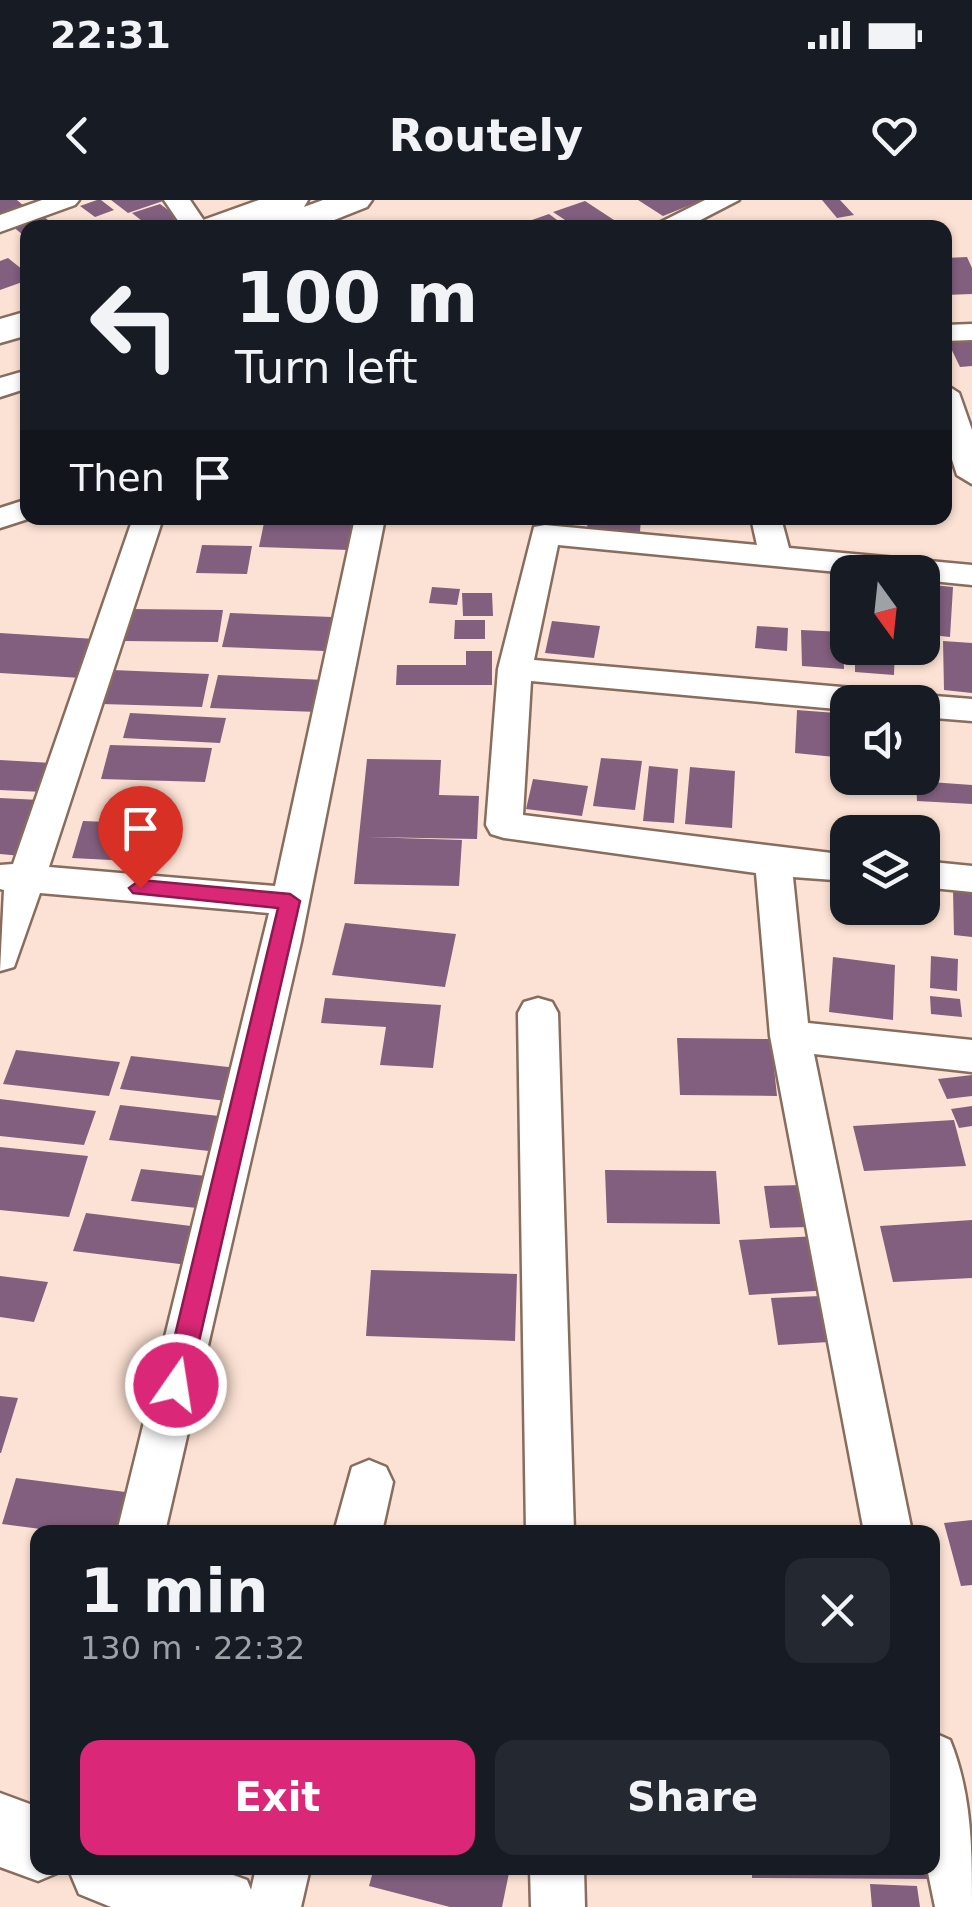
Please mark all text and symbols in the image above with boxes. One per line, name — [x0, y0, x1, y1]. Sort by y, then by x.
text: 22:31 — [50, 13, 171, 57]
icon: back — [50, 108, 105, 163]
icon: heart — [867, 108, 922, 163]
text: Routely — [389, 109, 583, 162]
text: 100 m — [235, 257, 478, 339]
icon: left — [70, 260, 200, 390]
text: Turn left — [235, 341, 418, 394]
icon: arrive — [185, 450, 240, 505]
text: Then — [70, 456, 165, 500]
north arrow — [830, 555, 940, 665]
map controls — [830, 555, 940, 925]
button: sound — [830, 685, 940, 795]
pin — [98, 786, 183, 889]
icon: arrive — [113, 801, 168, 856]
button: layers — [830, 815, 940, 925]
position arrow — [124, 1333, 228, 1437]
text: 1 min — [80, 1556, 268, 1626]
button: close — [785, 1558, 890, 1663]
text: 130 m · 22:32 — [80, 1629, 305, 1667]
button: Exit — [80, 1740, 475, 1855]
button: Share — [495, 1740, 890, 1855]

